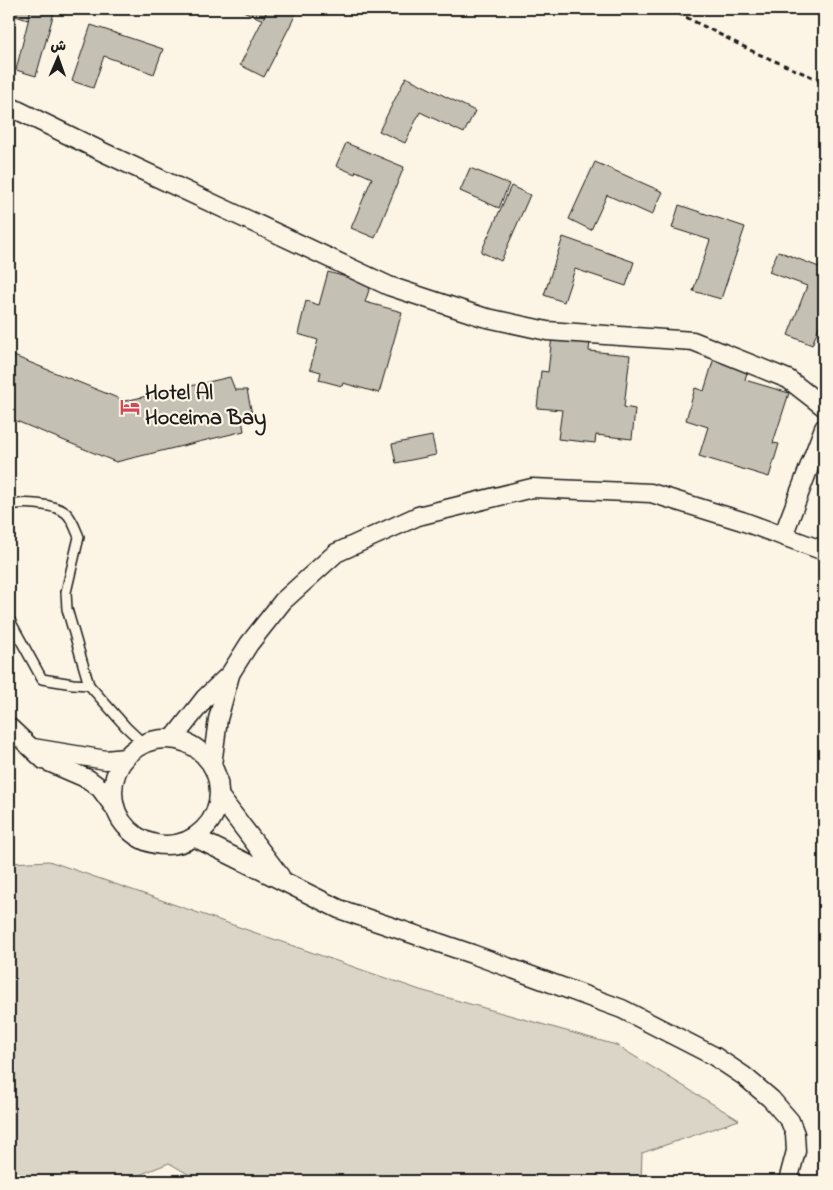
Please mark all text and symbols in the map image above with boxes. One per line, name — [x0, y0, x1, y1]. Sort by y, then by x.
north arrow — [32, 32, 82, 82]
text: ش — [50, 36, 66, 57]
place label: Hotel Al Hoceima Bay — [145, 378, 266, 436]
hotel icon: Hotel Al Hoceima Bay — [119, 396, 141, 418]

